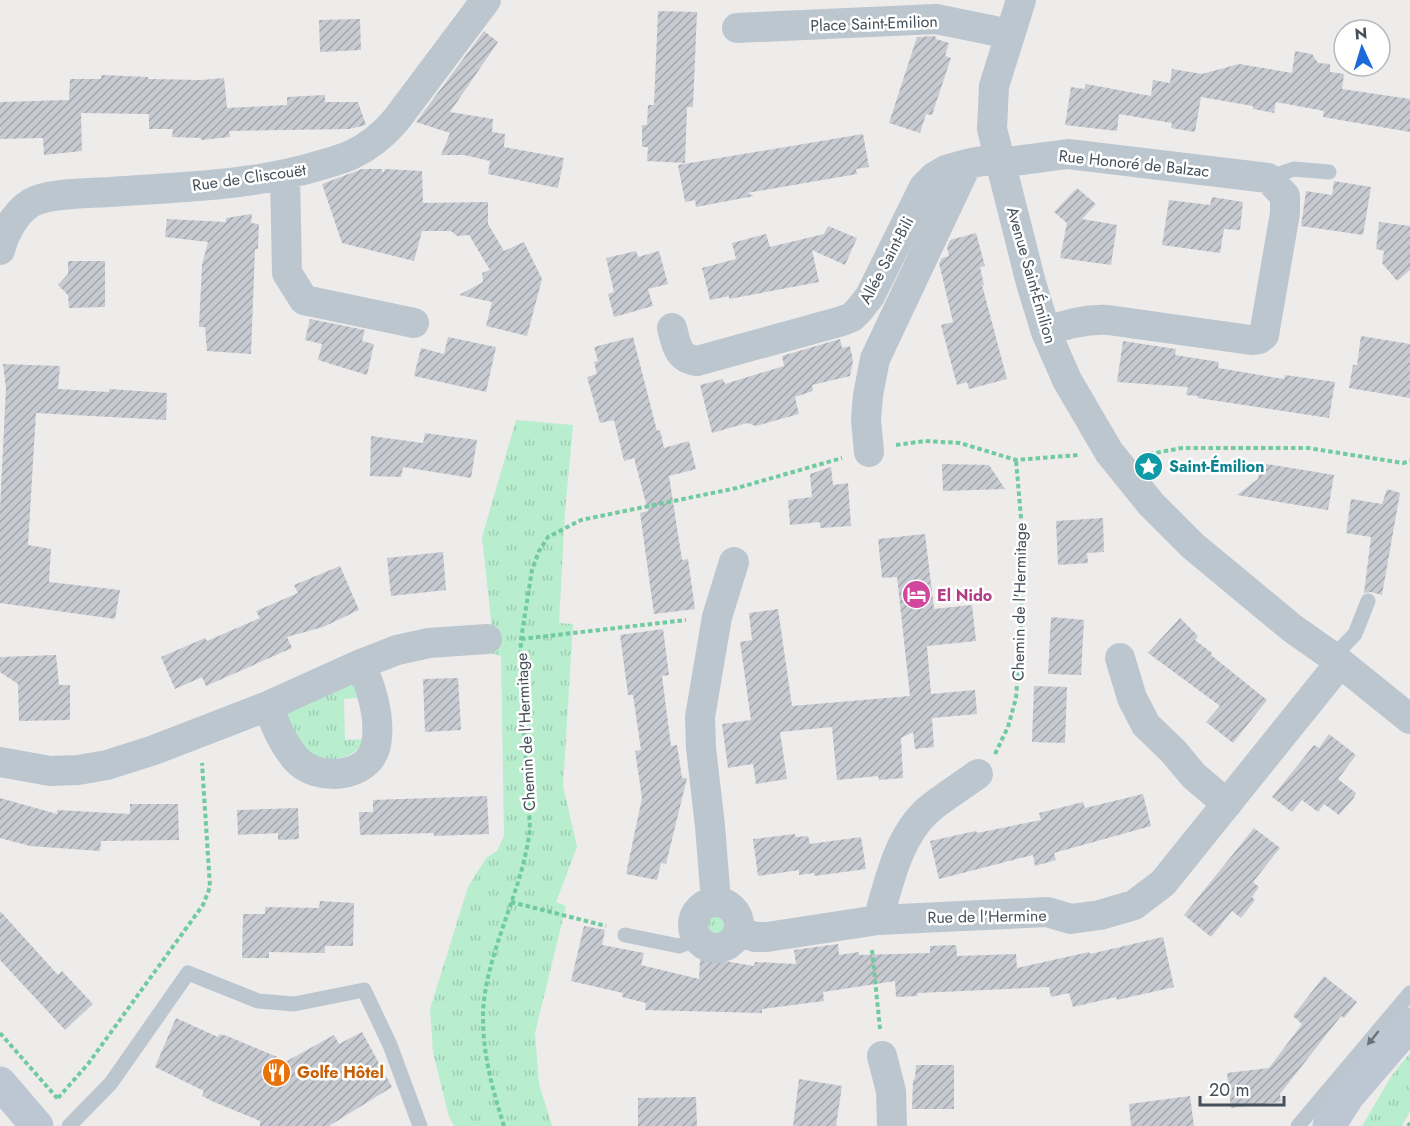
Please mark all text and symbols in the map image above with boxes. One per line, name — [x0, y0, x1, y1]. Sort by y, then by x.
street label: Place Saint-Emilion — [810, 10, 938, 37]
north arrow — [1332, 18, 1392, 78]
text: N — [1354, 22, 1368, 45]
street label: Rue Honoré de Balzac — [1058, 144, 1210, 183]
street label: Rue de Cliscouët — [191, 158, 308, 197]
street label: Avenue Saint-Émilion — [1001, 204, 1062, 346]
street label: Allée Saint-Bili — [854, 212, 919, 308]
place icon: Saint-Émilion — [1132, 450, 1164, 482]
place label: Saint-Émilion — [1169, 455, 1264, 478]
street label: Chemin de l'Hermitage — [1007, 523, 1032, 681]
hotel icon: El Nido — [900, 579, 932, 611]
place label: El Nido — [937, 584, 992, 607]
street label: Chemin de l'Hermitage — [510, 652, 541, 812]
street label: Rue de l'Hermine — [927, 904, 1047, 929]
one-way arrow — [1367, 1030, 1380, 1045]
restaurant icon: Golfe Hôtel — [260, 1056, 292, 1088]
place label: Golfe Hôtel — [297, 1061, 384, 1084]
scale bar — [1200, 1069, 1284, 1107]
text: 20 m — [1209, 1077, 1249, 1103]

